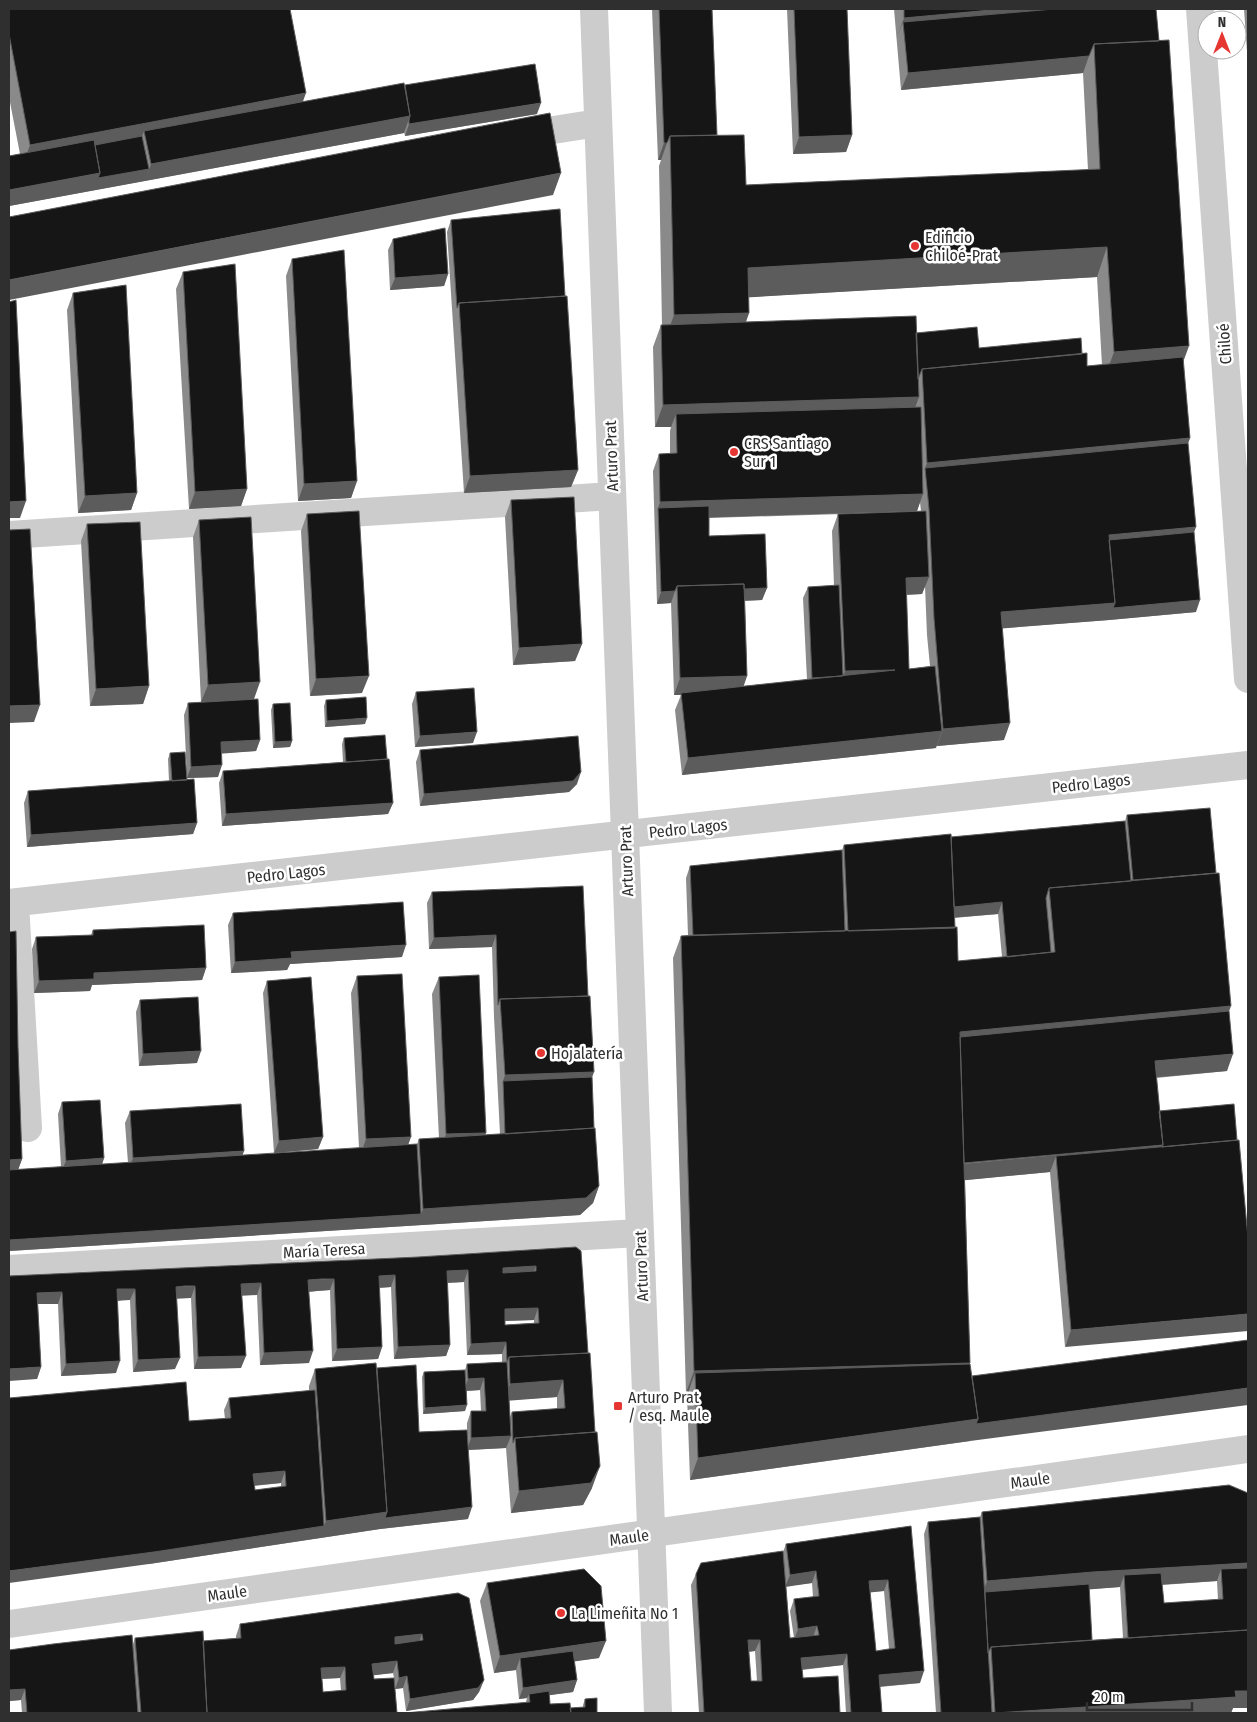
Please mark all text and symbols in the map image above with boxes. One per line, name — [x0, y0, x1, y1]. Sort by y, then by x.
north arrow — [1197, 10, 1247, 60]
text: N — [1218, 14, 1226, 31]
place label: Edificio Chiloé-Prat — [925, 228, 999, 265]
marker: Edificio Chiloé-Prat — [909, 240, 921, 252]
street label: Chiloé — [1214, 323, 1235, 365]
street label: Arturo Prat — [601, 419, 622, 492]
place label: CRS Santiago Sur 1 — [744, 434, 829, 471]
marker: CRS Santiago Sur 1 — [728, 446, 740, 458]
street label: Pedro Lagos — [1051, 770, 1131, 797]
street label: Pedro Lagos — [648, 815, 728, 842]
street label: Arturo Prat — [616, 824, 637, 897]
street label: Pedro Lagos — [246, 860, 326, 887]
place label: Hojalatería — [551, 1044, 623, 1063]
marker: Hojalatería — [535, 1047, 547, 1059]
street label: Arturo Prat — [631, 1229, 652, 1302]
street label: María Teresa — [282, 1239, 366, 1262]
place label: Arturo Prat / esq. Maule — [628, 1388, 709, 1425]
marker: Arturo Prat / esq. Maule — [612, 1400, 624, 1412]
street label: Maule — [1009, 1468, 1051, 1493]
street label: Maule — [608, 1525, 650, 1550]
street label: Maule — [206, 1581, 248, 1606]
place label: La Limeñita No 1 — [571, 1604, 678, 1623]
marker: La Limeñita No 1 — [555, 1607, 567, 1619]
scale bar — [1087, 1680, 1192, 1712]
text: 20 m — [1094, 1688, 1124, 1706]

